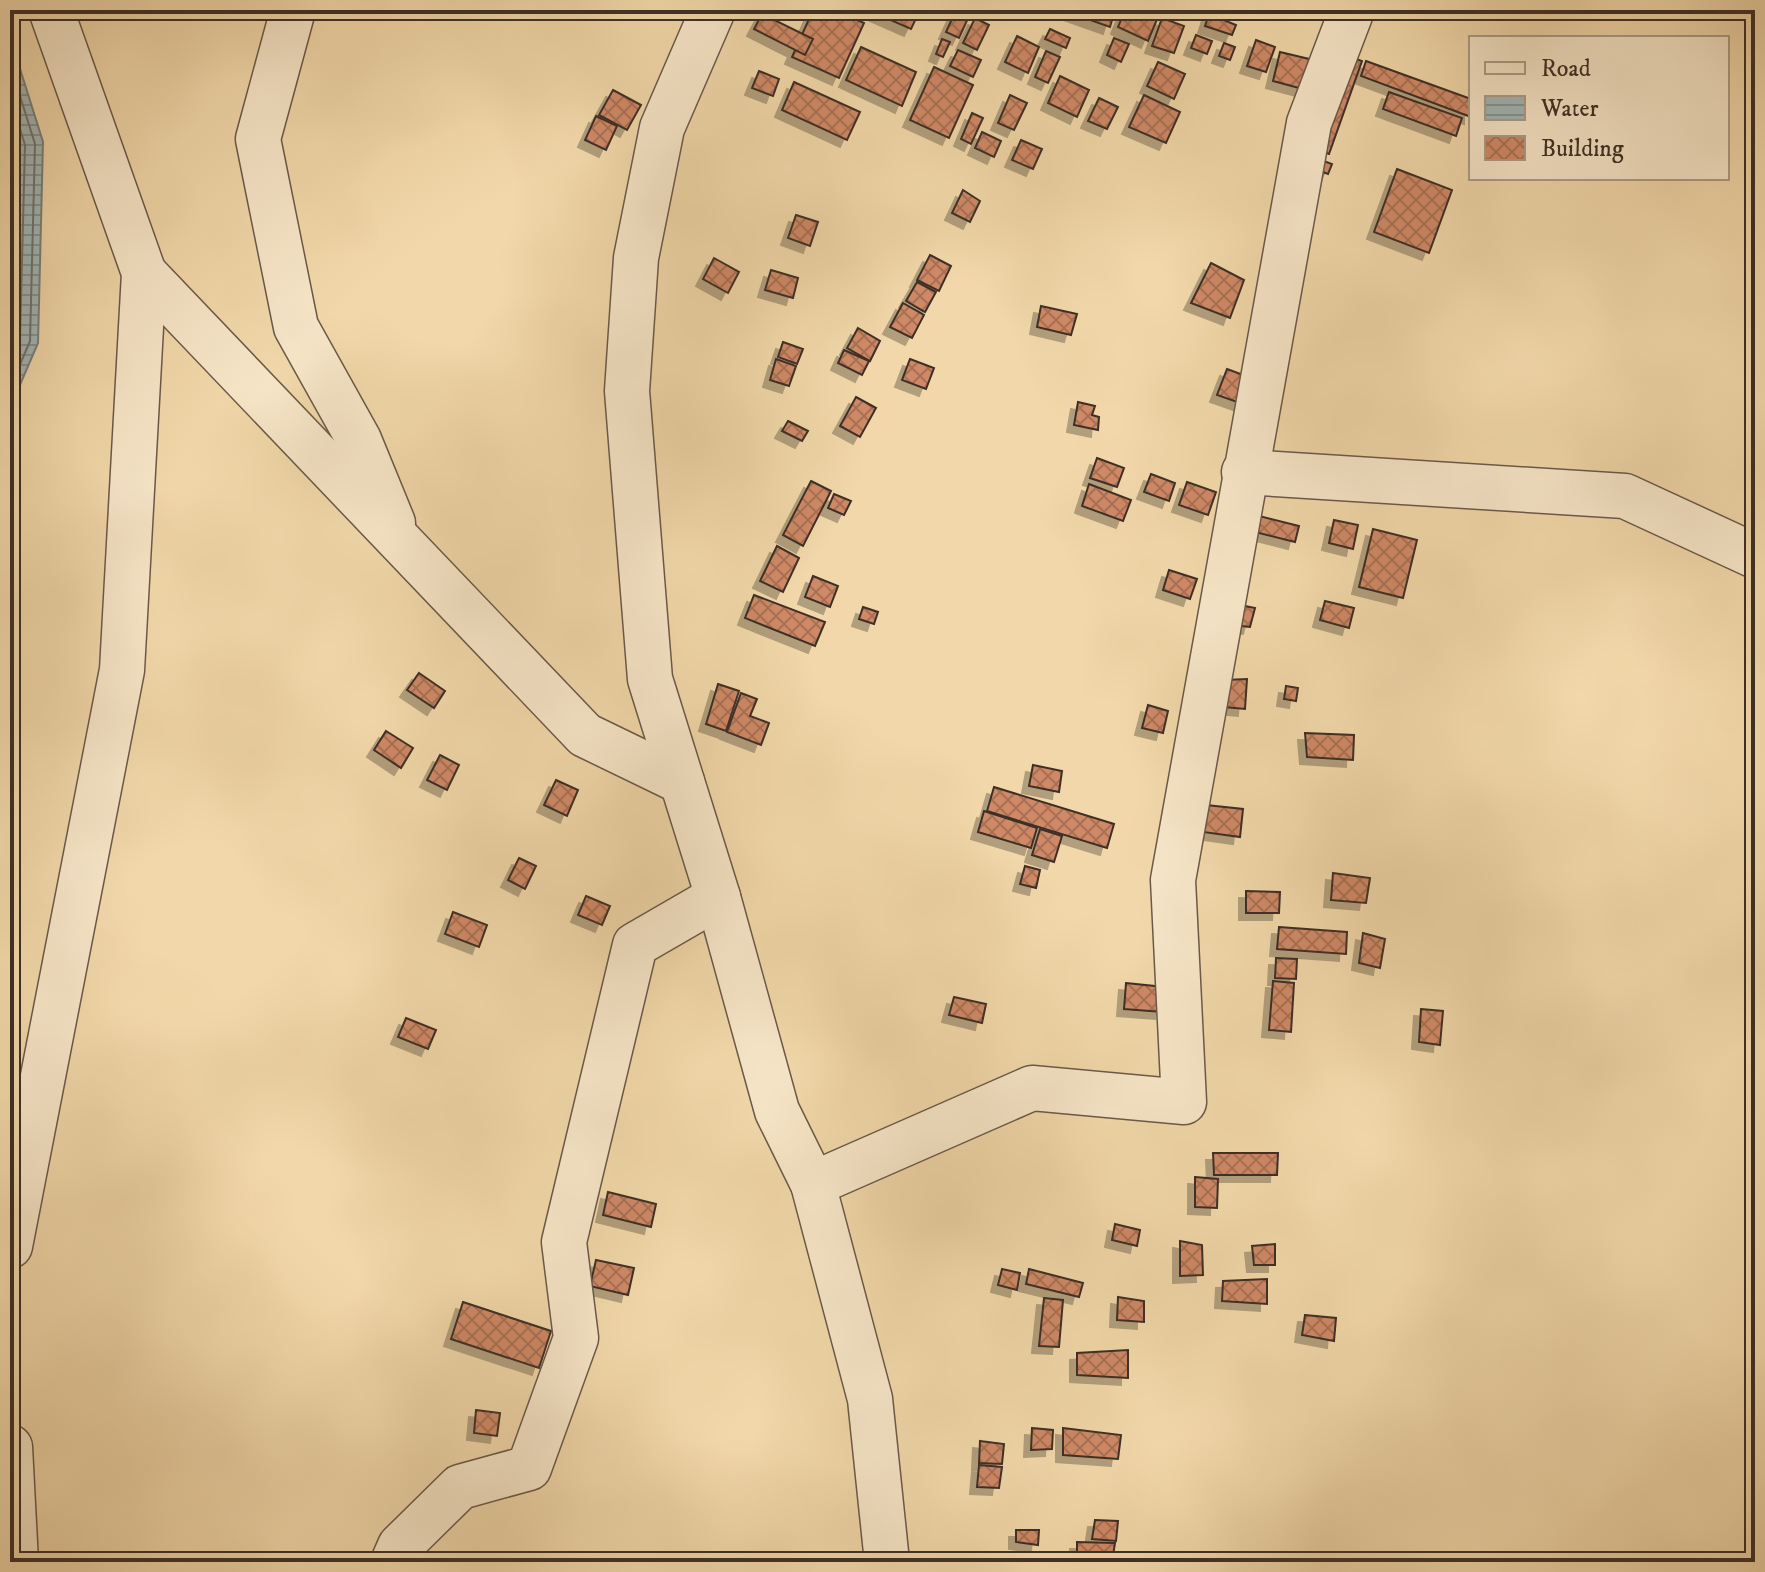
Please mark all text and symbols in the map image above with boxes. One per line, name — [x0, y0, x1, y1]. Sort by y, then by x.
legend — [1469, 36, 1729, 180]
text: Road — [1541, 54, 1591, 84]
text: Water — [1540, 94, 1598, 124]
text: Building — [1541, 134, 1624, 164]

